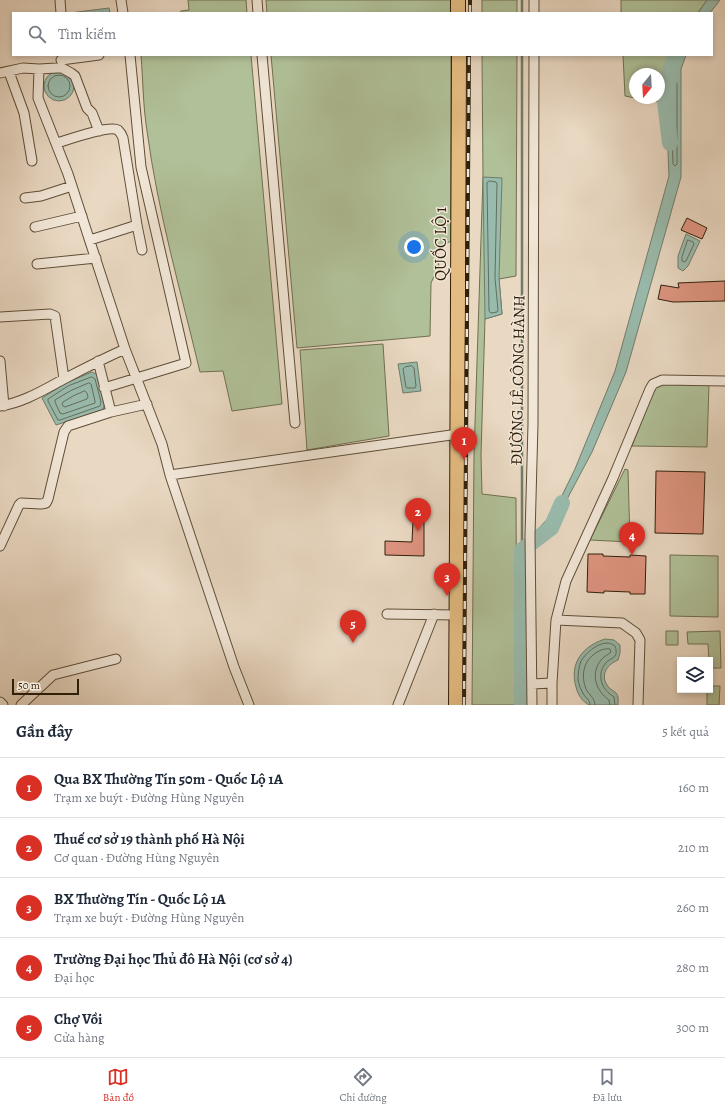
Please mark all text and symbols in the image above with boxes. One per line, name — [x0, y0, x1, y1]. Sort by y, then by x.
search box — [12, 12, 713, 56]
icon: search — [26, 23, 48, 45]
text: Tìm kiếm — [58, 24, 116, 44]
north arrow — [629, 68, 665, 104]
street label: QUỐC LỘ 1 — [430, 206, 452, 281]
your location — [404, 237, 424, 257]
street label: ĐƯỜNG LÊ CÔNG HÀNH — [506, 295, 530, 465]
pin: 1 — [451, 427, 477, 460]
pin: 2 — [405, 498, 431, 531]
pin: 4 — [619, 522, 645, 555]
pin: 3 — [434, 563, 460, 596]
pin: 5 — [340, 610, 366, 643]
map controls — [677, 657, 713, 693]
button: layers — [677, 657, 713, 693]
scale bar — [12, 677, 79, 696]
text: 50 m — [18, 678, 40, 693]
text: Gần đây — [16, 720, 73, 743]
text: 5 kết quả — [662, 723, 709, 740]
text: Qua BX Thường Tín 50m - Quốc Lộ 1A — [54, 769, 283, 789]
text: 1 — [27, 779, 31, 796]
text: 160 m — [678, 779, 709, 796]
text: Trạm xe buýt · Đường Hùng Nguyên — [54, 789, 244, 806]
text: Thuế cơ sở 19 thành phố Hà Nội — [54, 829, 245, 849]
text: 2 — [26, 839, 32, 856]
text: 210 m — [678, 839, 709, 856]
text: Cơ quan · Đường Hùng Nguyên — [54, 849, 219, 866]
text: BX Thường Tín - Quốc Lộ 1A — [54, 889, 226, 909]
text: 3 — [26, 899, 32, 916]
text: 260 m — [676, 899, 709, 916]
text: Trạm xe buýt · Đường Hùng Nguyên — [54, 909, 244, 926]
text: Trường Đại học Thủ đô Hà Nội (cơ sở 4) — [54, 949, 293, 969]
text: 4 — [26, 959, 32, 976]
text: 280 m — [676, 959, 709, 976]
text: Đại học — [54, 969, 95, 986]
text: Chợ Vồi — [54, 1009, 102, 1029]
text: 5 — [26, 1019, 32, 1036]
text: 300 m — [676, 1019, 709, 1036]
text: Cửa hàng — [54, 1029, 105, 1046]
tab: Bản đồ — [103, 1066, 134, 1105]
tab: Chỉ đường — [340, 1066, 387, 1105]
tab: Đã lưu — [592, 1066, 622, 1105]

